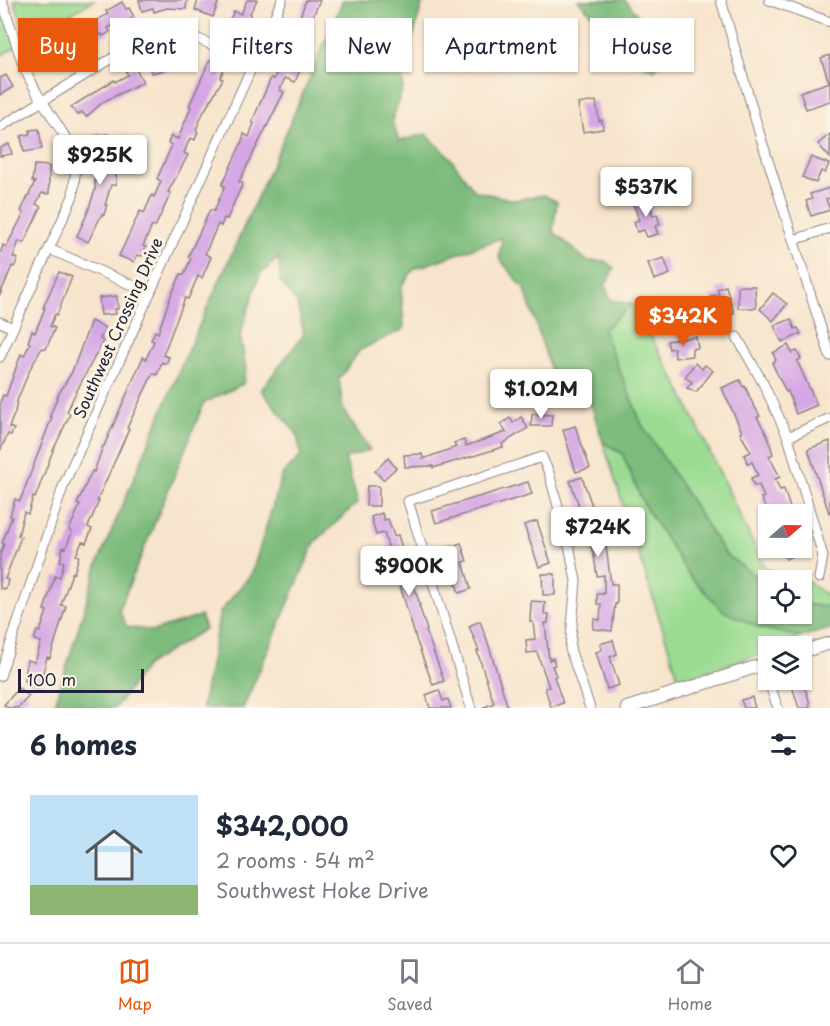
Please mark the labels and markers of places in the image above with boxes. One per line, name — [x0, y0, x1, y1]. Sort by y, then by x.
pin: $925K — [58, 135, 142, 186]
pin: $537K — [604, 167, 688, 218]
pin: $342K — [641, 296, 725, 347]
pin: $1.02M — [492, 369, 590, 420]
pin: $724K — [556, 507, 640, 558]
pin: $900K — [367, 546, 451, 597]

